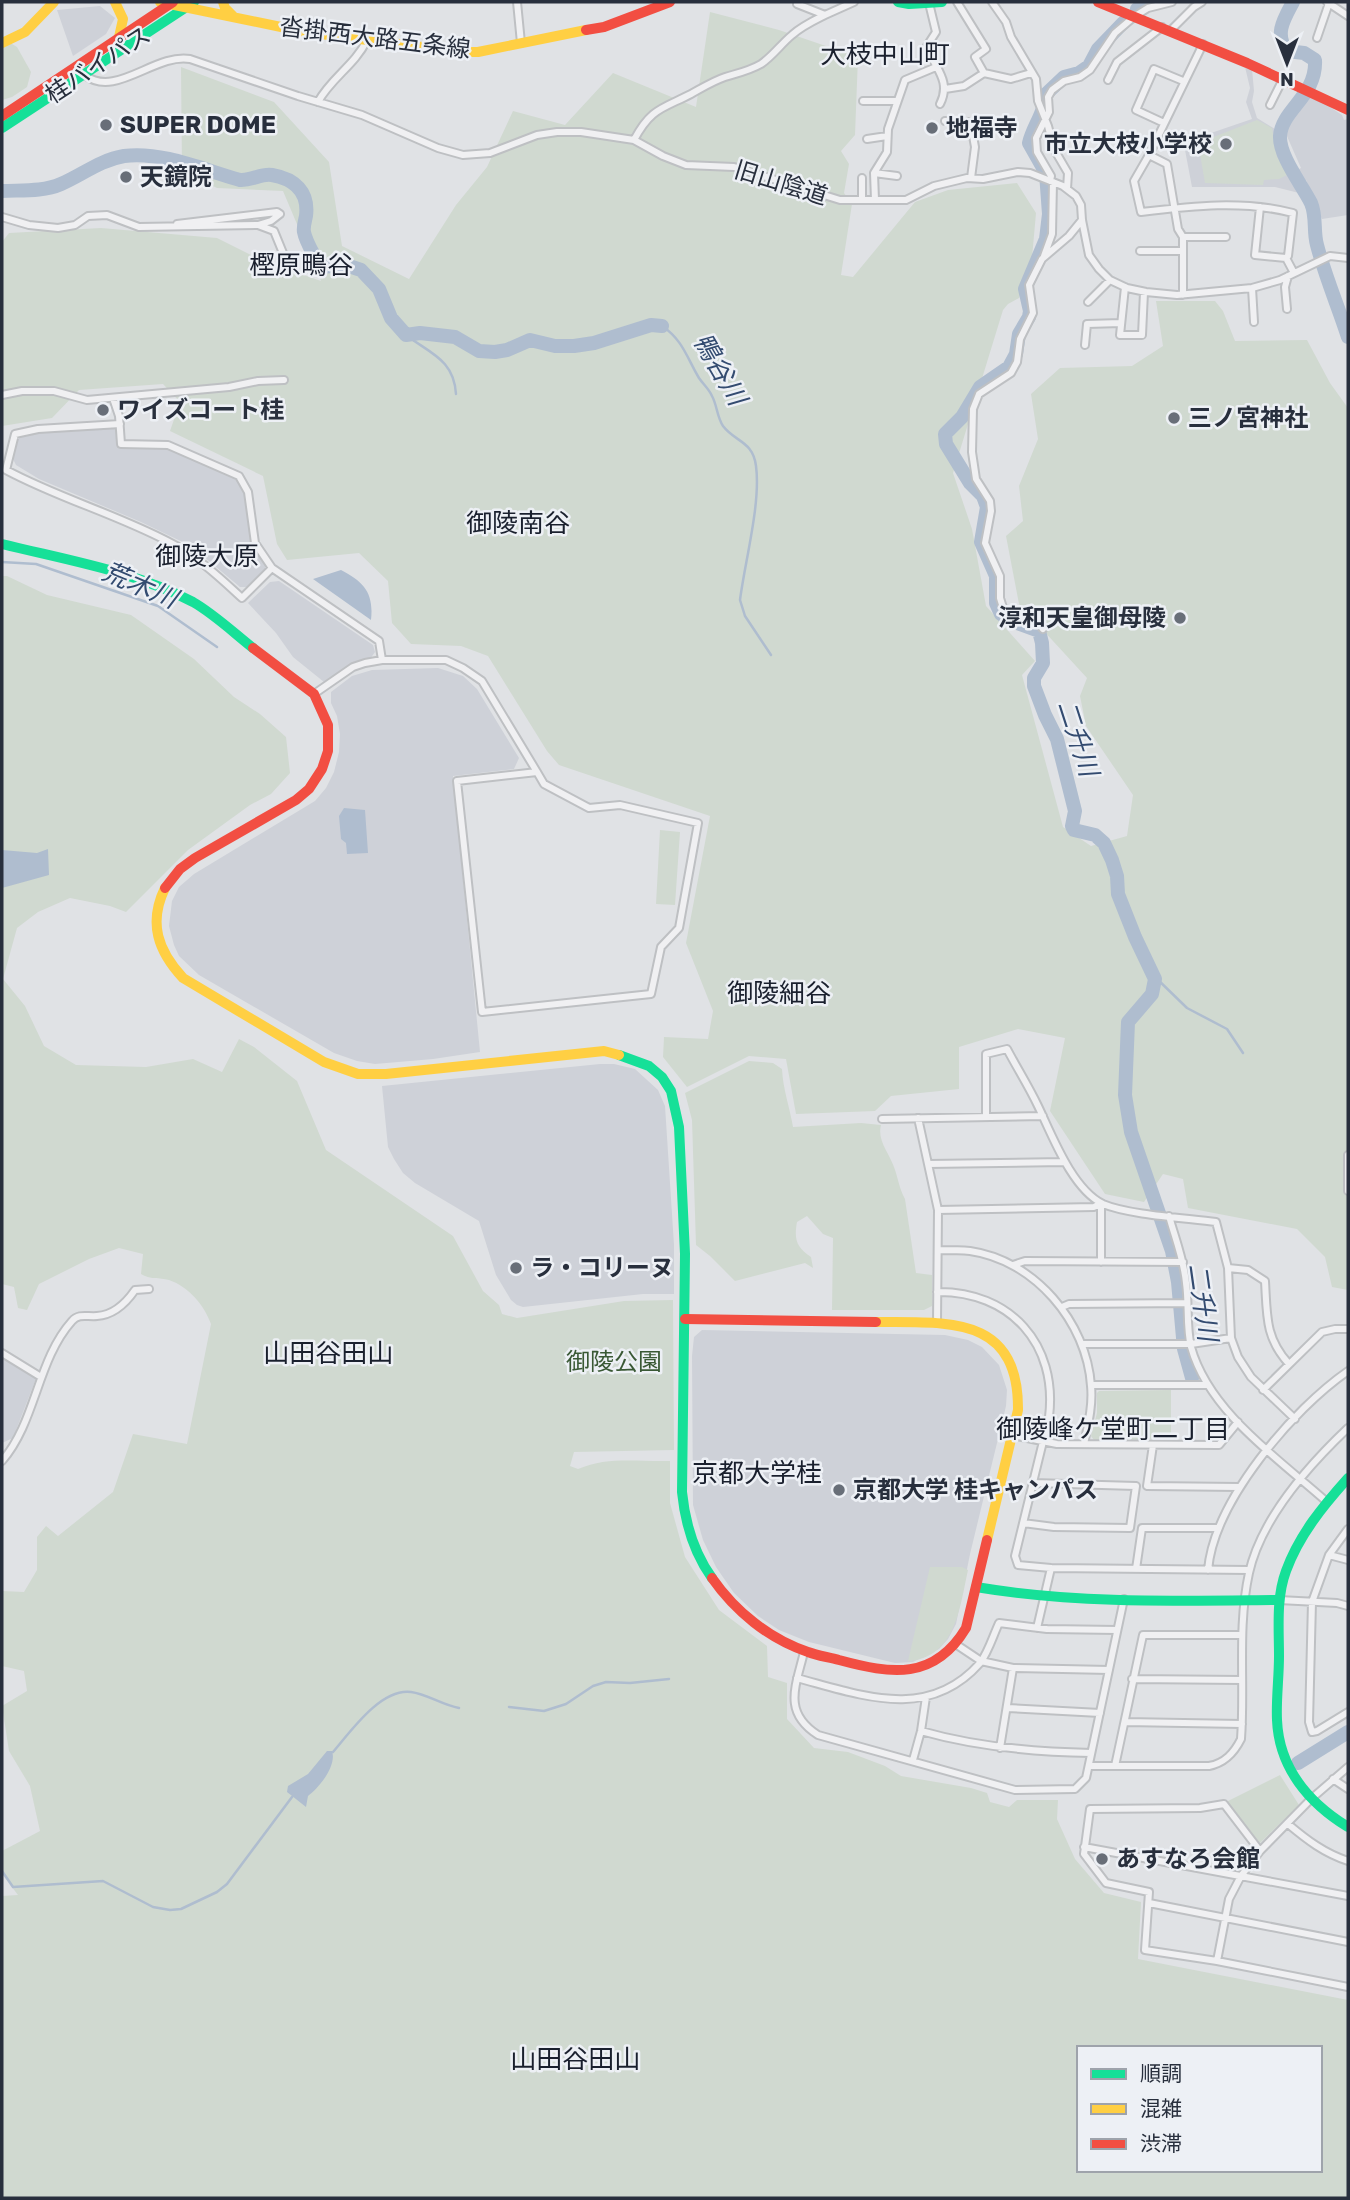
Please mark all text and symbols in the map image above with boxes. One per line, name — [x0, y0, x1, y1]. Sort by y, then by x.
street label: 沓掛西大路五条線 — [278, 12, 472, 64]
street label: 桂バイパス — [40, 21, 156, 109]
north arrow — [1252, 28, 1322, 98]
district label: 大枝中山町 — [820, 39, 950, 70]
text: N — [1280, 68, 1294, 91]
place label: SUPER DOME — [120, 111, 276, 139]
place label: 地福寺 — [946, 114, 1018, 142]
marker: SUPER DOME — [98, 117, 114, 133]
marker: 地福寺 — [924, 120, 940, 136]
place label: 市立大枝小学校 — [1044, 130, 1212, 158]
marker: 市立大枝小学校 — [1218, 136, 1234, 152]
street label: 旧山陰道 — [731, 156, 831, 210]
place label: 天鏡院 — [140, 163, 212, 191]
marker: 天鏡院 — [118, 169, 134, 185]
district label: 樫原鴫谷 — [249, 250, 353, 281]
water label: 鴨谷川 — [687, 328, 754, 413]
place label: ワイズコート桂 — [117, 396, 284, 424]
marker: ワイズコート桂 — [95, 402, 111, 418]
place label: 三ノ宮神社 — [1188, 404, 1308, 432]
marker: 三ノ宮神社 — [1166, 410, 1182, 426]
district label: 御陵南谷 — [466, 508, 570, 539]
district label: 御陵大原 — [155, 541, 259, 572]
water label: 荒木川 — [98, 556, 185, 616]
place label: 淳和天皇御母陵 — [998, 604, 1166, 632]
marker: 淳和天皇御母陵 — [1172, 610, 1188, 626]
water label: 二升川 — [1051, 696, 1105, 783]
district label: 御陵細谷 — [727, 978, 831, 1009]
place label: ラ・コリーヌ — [530, 1254, 674, 1282]
marker: ラ・コリーヌ — [508, 1260, 524, 1276]
water label: 二升川 — [1182, 1261, 1224, 1346]
district label: 山田谷田山 — [263, 1338, 393, 1369]
park label: 御陵公園 — [566, 1348, 662, 1376]
district label: 御陵峰ケ堂町二丁目 — [996, 1414, 1230, 1445]
district label: 京都大学桂 — [692, 1458, 822, 1489]
place label: 京都大学 桂キャンパス — [853, 1476, 1098, 1504]
marker: 京都大学 桂キャンパス — [831, 1482, 847, 1498]
place label: あすなろ会館 — [1116, 1845, 1260, 1873]
marker: あすなろ会館 — [1094, 1851, 1110, 1867]
district label: 山田谷田山 — [510, 2044, 640, 2075]
legend — [1077, 2046, 1322, 2172]
text: 順調 — [1140, 2061, 1182, 2086]
text: 混雑 — [1140, 2096, 1182, 2121]
text: 渋滞 — [1140, 2131, 1182, 2156]

